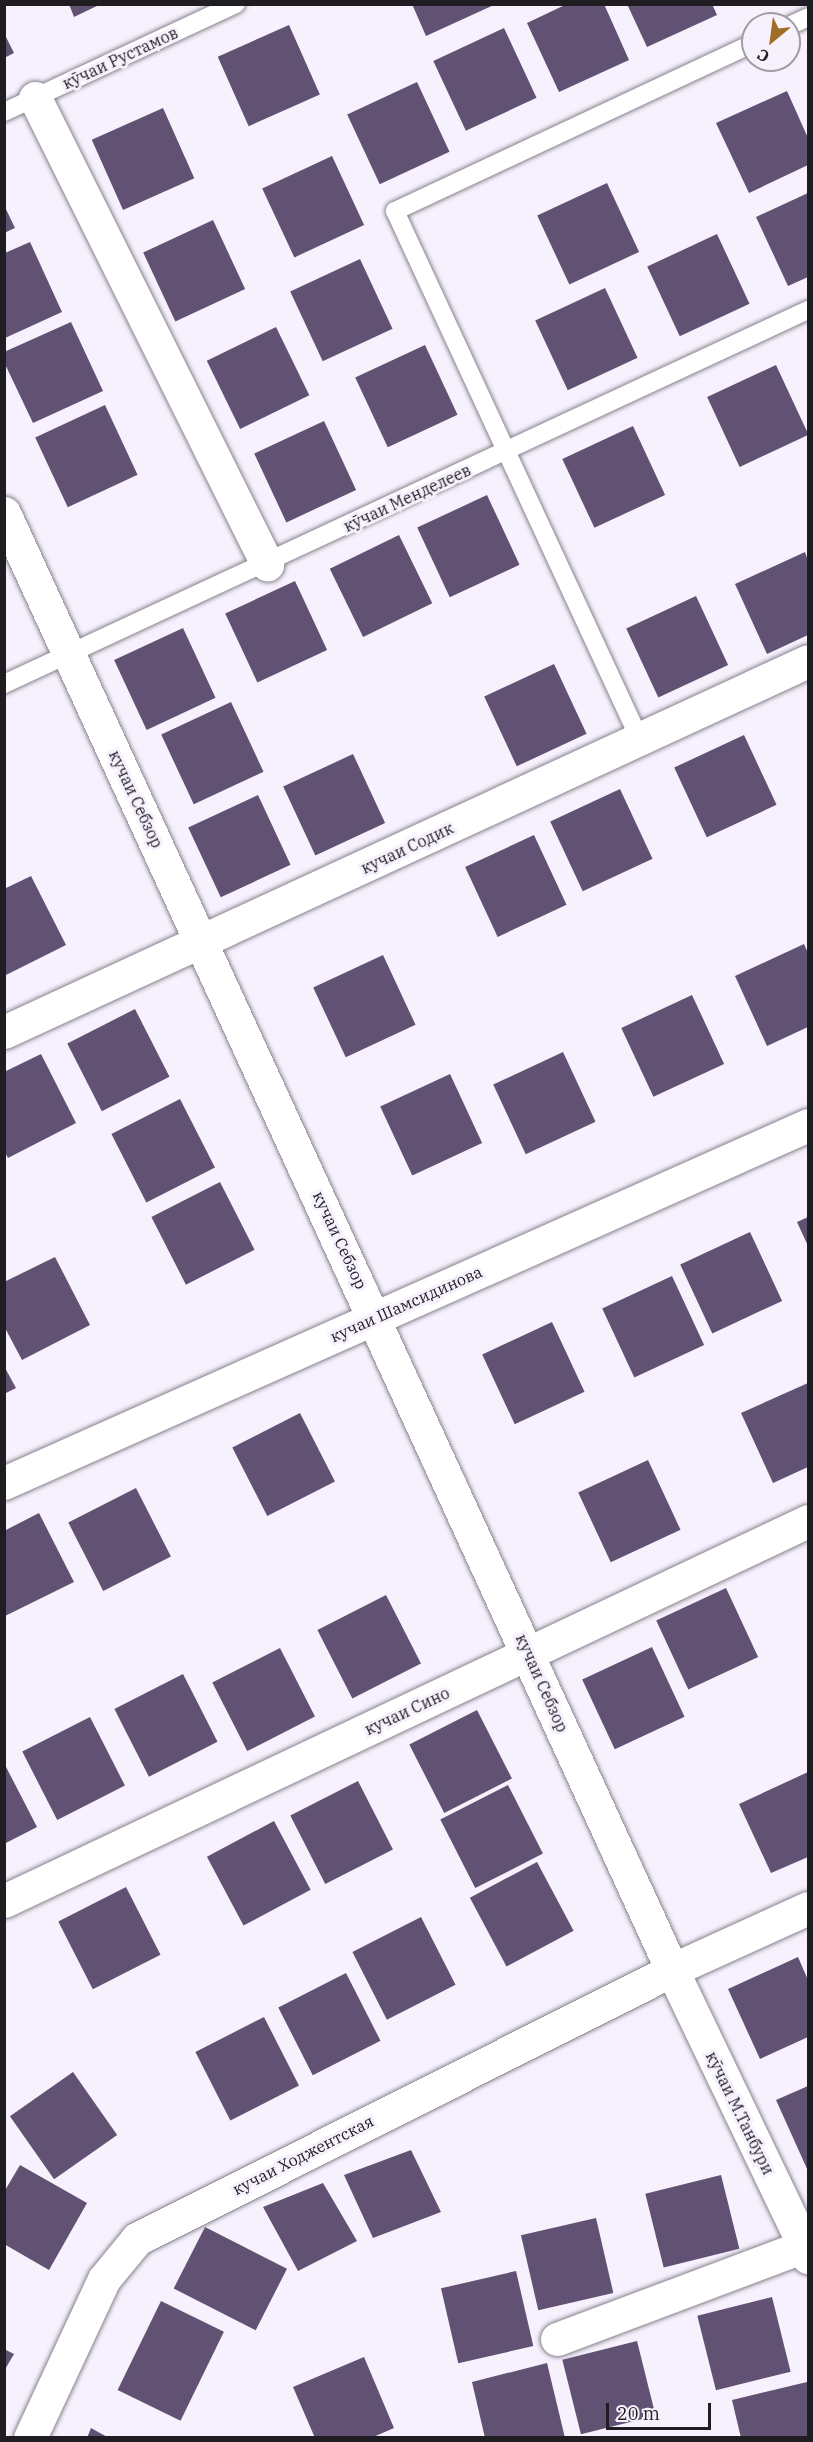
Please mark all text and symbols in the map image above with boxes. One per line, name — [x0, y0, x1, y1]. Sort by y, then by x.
north arrow — [741, 12, 801, 72]
street label: кӯчаи Рустамов — [59, 23, 181, 93]
text: С — [754, 45, 773, 67]
street label: кӯчаи Менделеев — [340, 460, 474, 536]
street label: кучаи Себзор — [105, 747, 167, 851]
street label: кучаи Содик — [358, 818, 456, 878]
street label: кучаи Себзор — [309, 1188, 371, 1292]
street label: кучаи Шамсидинова — [327, 1262, 485, 1346]
street label: кучаи Себзор — [512, 1631, 572, 1735]
street label: кучаи Сино — [361, 1683, 453, 1739]
street label: кӯчаи М.Танбури — [702, 2048, 778, 2178]
street label: кучаи Ходжентская — [229, 2111, 377, 2199]
scale bar — [609, 2391, 714, 2429]
text: 20 m — [617, 2402, 660, 2425]

